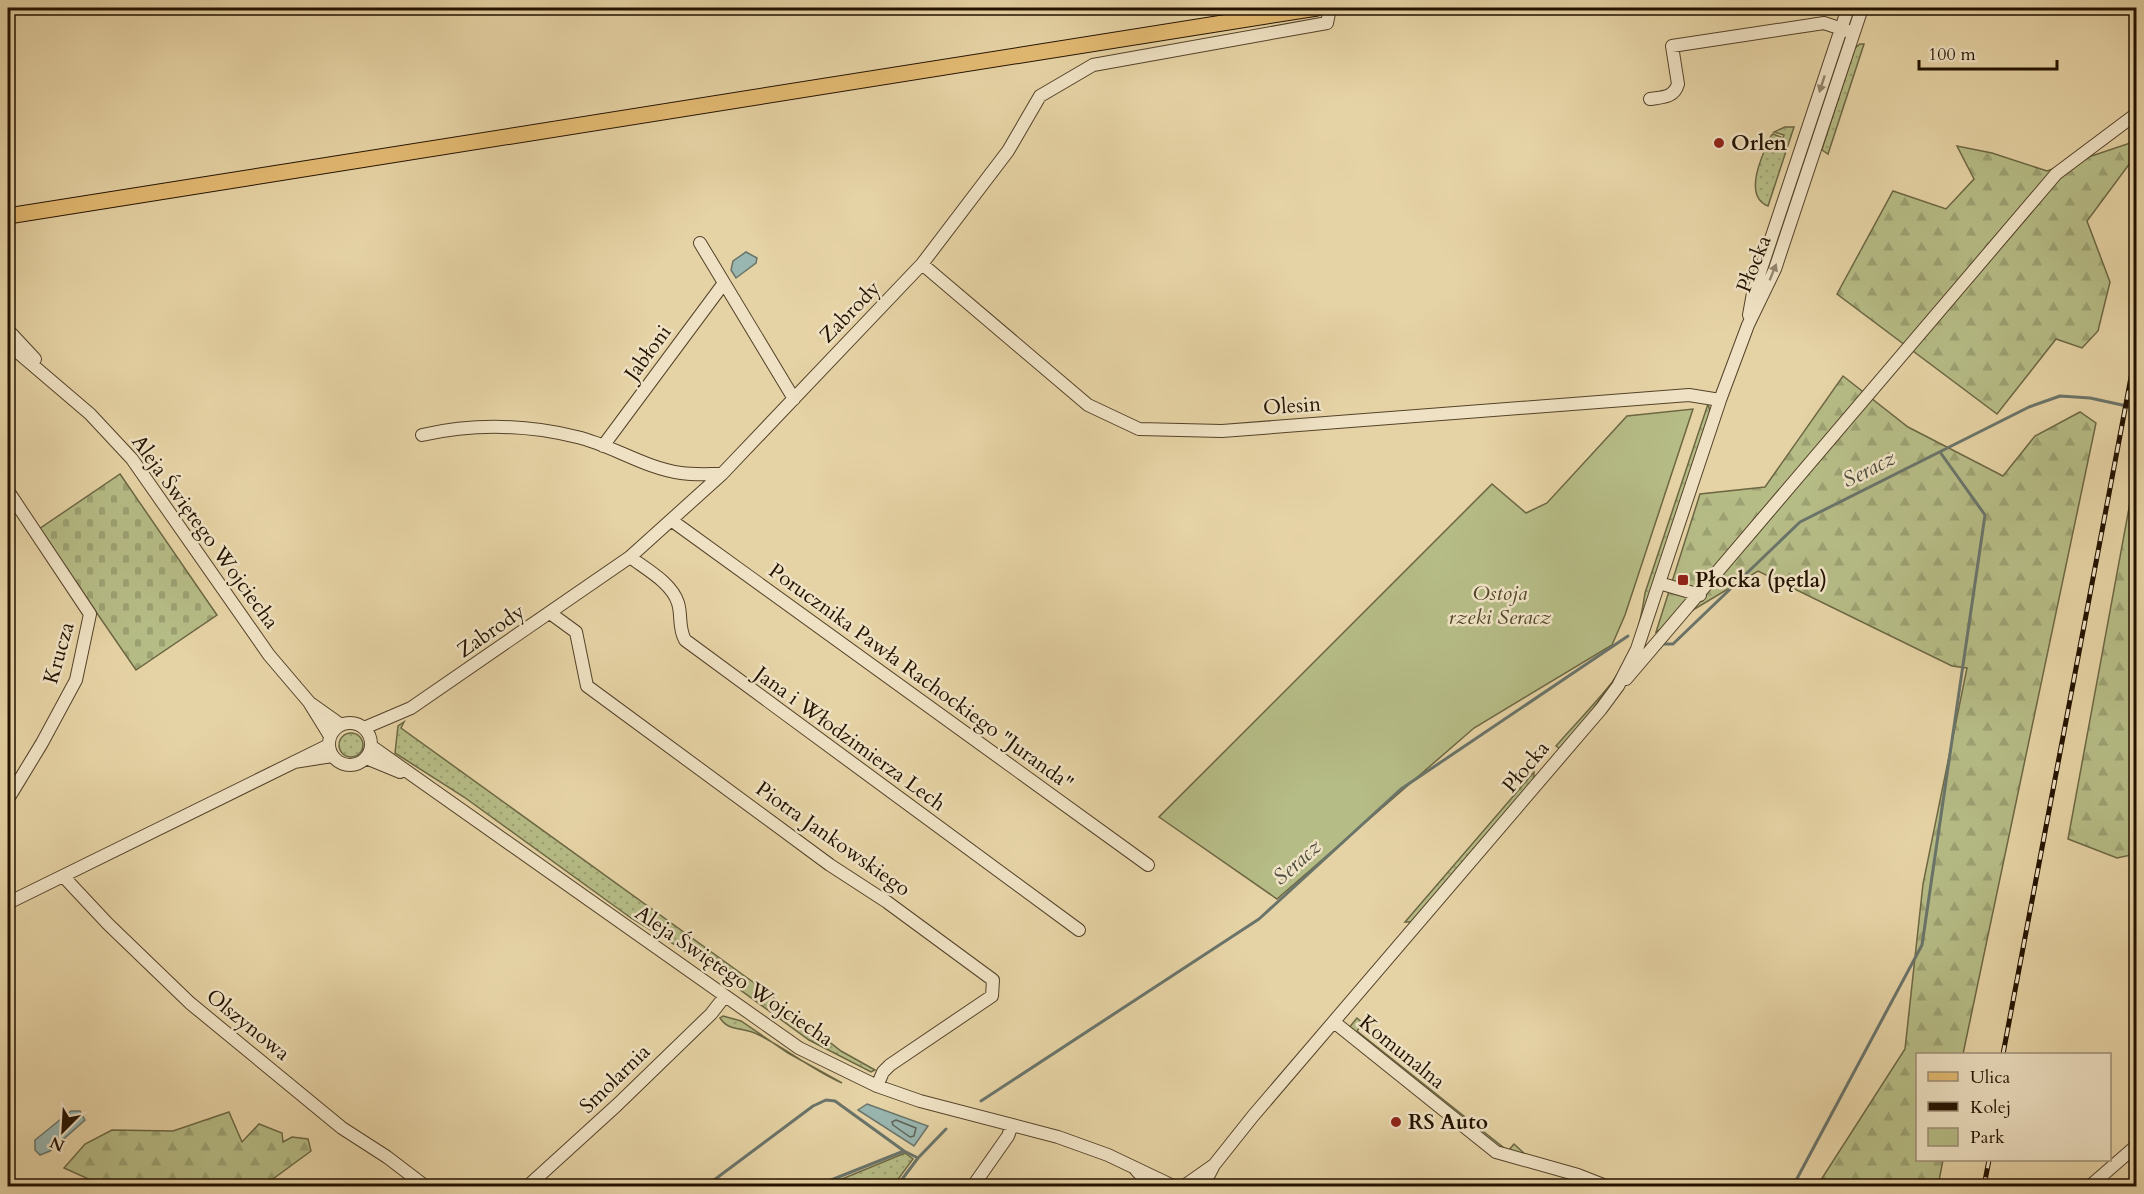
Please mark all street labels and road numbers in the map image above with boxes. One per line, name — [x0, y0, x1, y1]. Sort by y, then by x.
street label: Płocka — [1729, 231, 1779, 297]
street label: Zabrody — [813, 274, 887, 350]
street label: Jabłoni — [616, 319, 678, 389]
street label: Olesin — [1262, 390, 1322, 422]
street label: Aleja Świętego Wojciecha — [125, 428, 286, 635]
street label: Porucznika Pawła Rachockiego "Juranda" — [763, 556, 1079, 798]
street label: Zabrody — [451, 597, 531, 665]
street label: Krucza — [36, 619, 82, 687]
street label: Jana i Włodzimierza Lech — [746, 658, 952, 818]
street label: Płocka — [1496, 735, 1556, 799]
street label: Piotra Jankowskiego — [750, 775, 916, 903]
street label: Aleja Świętego Wojciecha — [629, 898, 840, 1053]
street label: Olszynowa — [200, 982, 296, 1068]
street label: Komunalna — [1353, 1008, 1451, 1096]
street label: Smolarnia — [573, 1038, 657, 1120]

